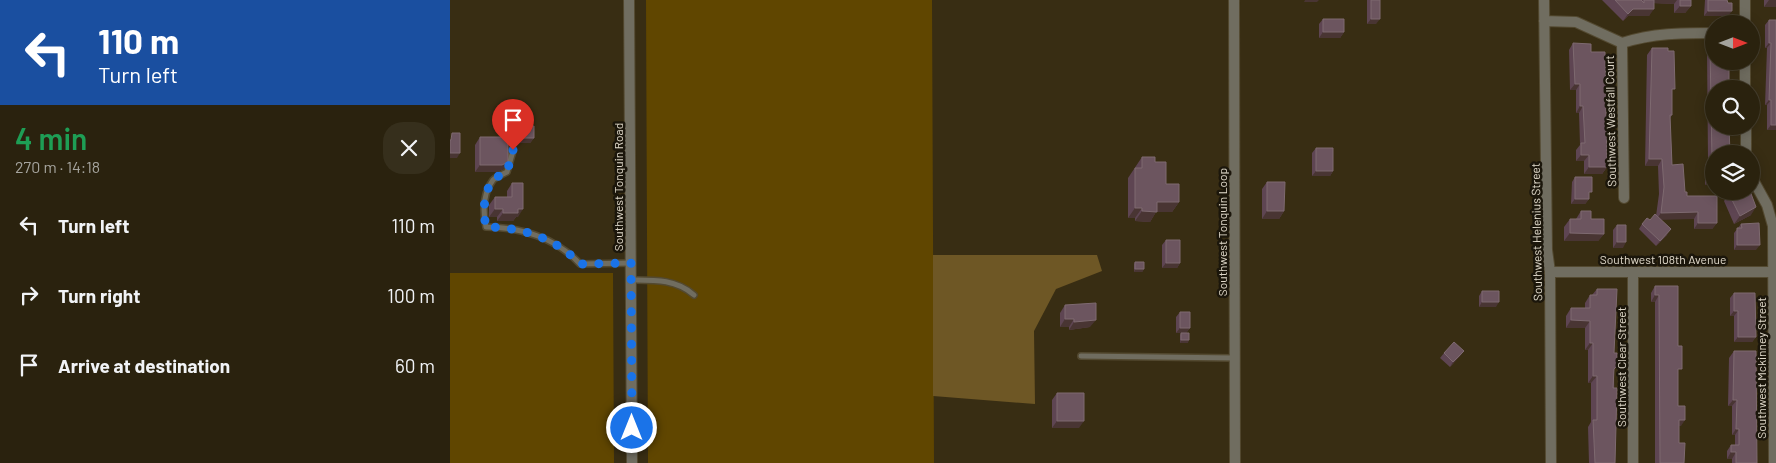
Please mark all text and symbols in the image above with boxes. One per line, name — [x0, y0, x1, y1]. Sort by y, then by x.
north arrow — [1705, 15, 1760, 70]
map controls — [1705, 15, 1760, 200]
text: 110 m — [98, 19, 179, 61]
icon: left — [15, 20, 80, 85]
street label: Southwest Westfall Court — [1602, 55, 1618, 187]
text: Turn left — [98, 61, 178, 87]
button: search — [1705, 80, 1760, 135]
pin — [492, 99, 534, 150]
icon: arrive — [499, 106, 527, 134]
text: 4 min — [15, 120, 87, 156]
button: close — [383, 122, 435, 174]
street label: Southwest Tonquin Road — [611, 123, 625, 251]
button: layers — [1705, 145, 1760, 200]
text: 270 m · 14:18 — [15, 157, 100, 176]
street label: Southwest Helenius Street — [1528, 163, 1544, 301]
street label: Southwest Tonquin Loop — [1215, 168, 1229, 296]
icon: left — [15, 211, 43, 239]
text: Turn left — [58, 214, 129, 237]
text: 110 m — [391, 214, 435, 237]
street label: Southwest 108th Avenue — [1600, 252, 1726, 266]
icon: right — [15, 281, 43, 309]
text: Turn right — [58, 284, 140, 307]
text: 100 m — [387, 284, 435, 307]
street label: Southwest Mckinney Street — [1754, 297, 1768, 439]
street label: Southwest Clear Street — [1614, 307, 1628, 427]
icon: arrive — [15, 351, 43, 379]
text: Arrive at destination — [58, 354, 230, 377]
text: 60 m — [395, 354, 435, 377]
position arrow — [605, 401, 657, 453]

